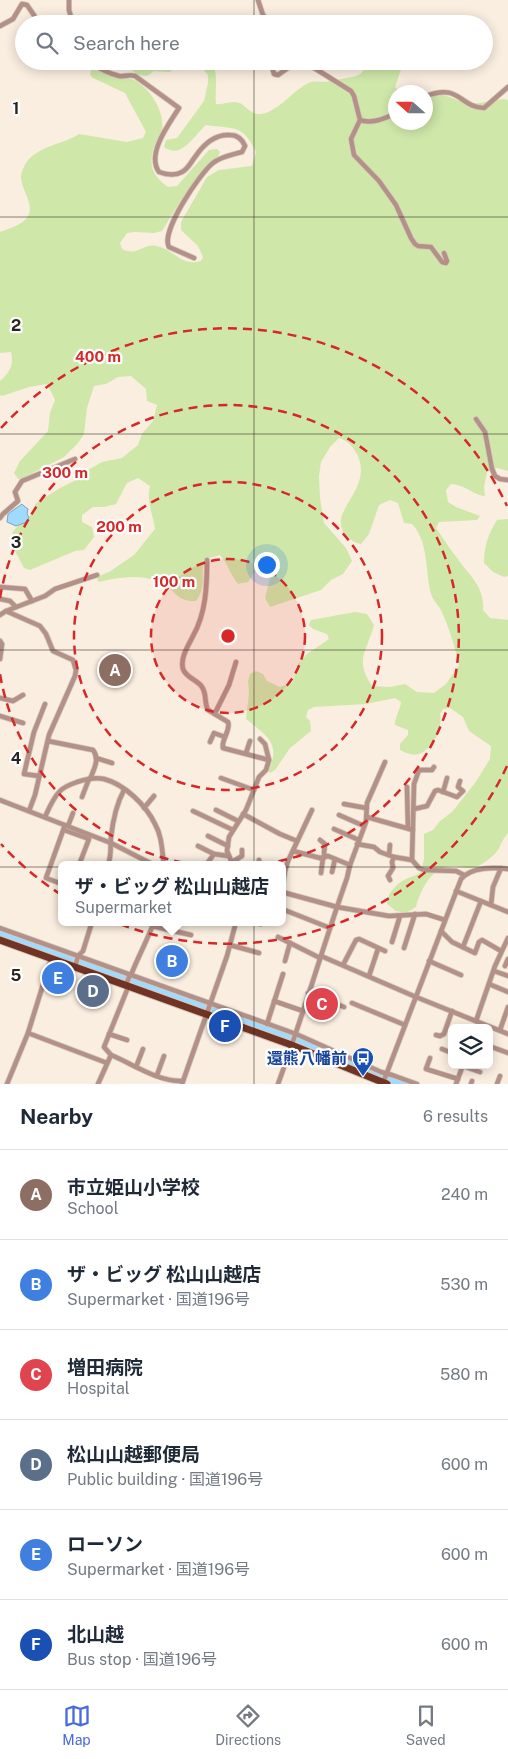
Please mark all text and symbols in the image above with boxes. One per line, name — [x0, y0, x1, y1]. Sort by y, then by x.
search box — [15, 15, 493, 70]
icon: search — [33, 29, 61, 57]
text: Search here — [73, 32, 180, 54]
north arrow — [388, 85, 433, 130]
text: 1 — [13, 99, 19, 118]
text: 2 — [11, 316, 21, 335]
text: 400 m — [75, 348, 121, 365]
text: 300 m — [42, 464, 88, 481]
text: 200 m — [96, 518, 142, 535]
text: 3 — [11, 533, 21, 552]
your location — [254, 552, 280, 578]
text: 100 m — [153, 573, 195, 590]
centre of rings — [219, 627, 237, 645]
pin: A — [99, 651, 131, 689]
text: 4 — [11, 749, 22, 768]
popup — [58, 861, 286, 926]
text: ザ・ビッグ 松山山越店 — [75, 875, 269, 897]
text: Supermarket — [75, 898, 172, 917]
pin: B — [156, 942, 188, 980]
pin: E — [42, 959, 74, 997]
text: 5 — [11, 966, 22, 985]
pin: D — [77, 972, 109, 1010]
pin: C — [306, 985, 338, 1023]
pin: F — [209, 1007, 241, 1045]
map controls — [448, 1024, 493, 1069]
button: layers — [448, 1024, 493, 1069]
bus stop icon: 還熊八幡前 — [351, 1046, 375, 1077]
place label: 還熊八幡前 — [267, 1049, 347, 1068]
text: Nearby — [20, 1104, 93, 1129]
text: 6 results — [423, 1107, 488, 1126]
text: 市立姫山小学校 — [67, 1176, 200, 1198]
text: A — [30, 1185, 42, 1204]
text: 240 m — [441, 1185, 488, 1204]
text: School — [67, 1199, 118, 1218]
text: ザ・ビッグ 松山山越店 — [67, 1263, 261, 1285]
text: B — [31, 1275, 41, 1294]
text: 530 m — [440, 1275, 488, 1294]
text: Supermarket · 国道196号 — [67, 1290, 250, 1309]
text: 増田病院 — [67, 1356, 143, 1378]
text: C — [30, 1365, 42, 1384]
text: 580 m — [440, 1365, 488, 1384]
text: Hospital — [67, 1379, 130, 1398]
text: 松山山越郵便局 — [67, 1443, 200, 1465]
text: D — [30, 1455, 42, 1474]
text: 600 m — [441, 1455, 488, 1474]
text: Public building · 国道196号 — [67, 1470, 263, 1489]
text: ローソン — [67, 1533, 143, 1555]
text: E — [31, 1545, 41, 1564]
text: 600 m — [441, 1545, 488, 1564]
text: Supermarket · 国道196号 — [67, 1560, 250, 1579]
text: 北山越 — [67, 1623, 124, 1645]
text: F — [31, 1635, 41, 1654]
text: 600 m — [441, 1635, 488, 1654]
text: Bus stop · 国道196号 — [67, 1650, 217, 1669]
tab: Map — [62, 1702, 91, 1748]
tab: Directions — [215, 1702, 281, 1748]
tab: Saved — [406, 1702, 446, 1748]

